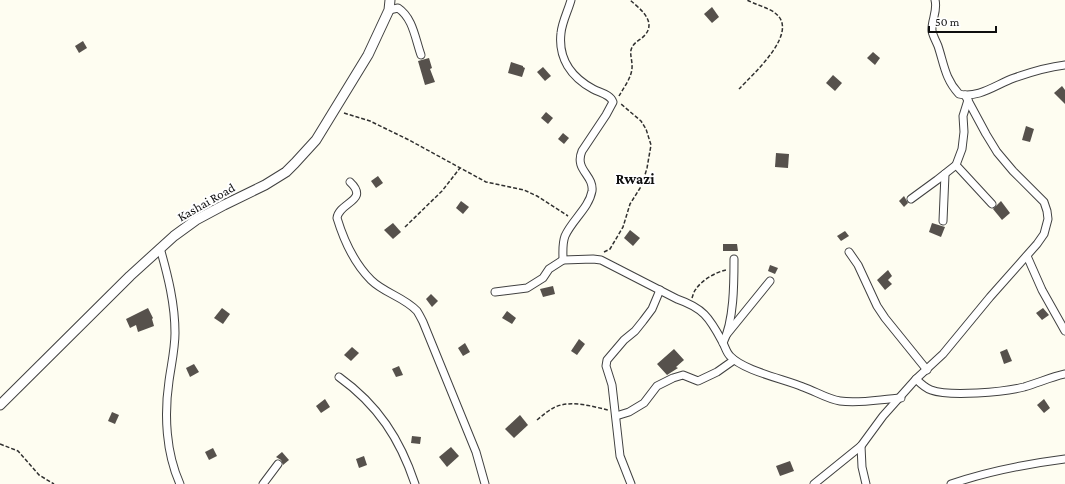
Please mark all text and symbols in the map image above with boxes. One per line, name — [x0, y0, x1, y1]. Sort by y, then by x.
scale bar — [929, 8, 996, 34]
text: 50 m — [935, 15, 960, 29]
district label: Rwazi — [615, 171, 655, 187]
street label: Kashai Road — [175, 180, 237, 224]

